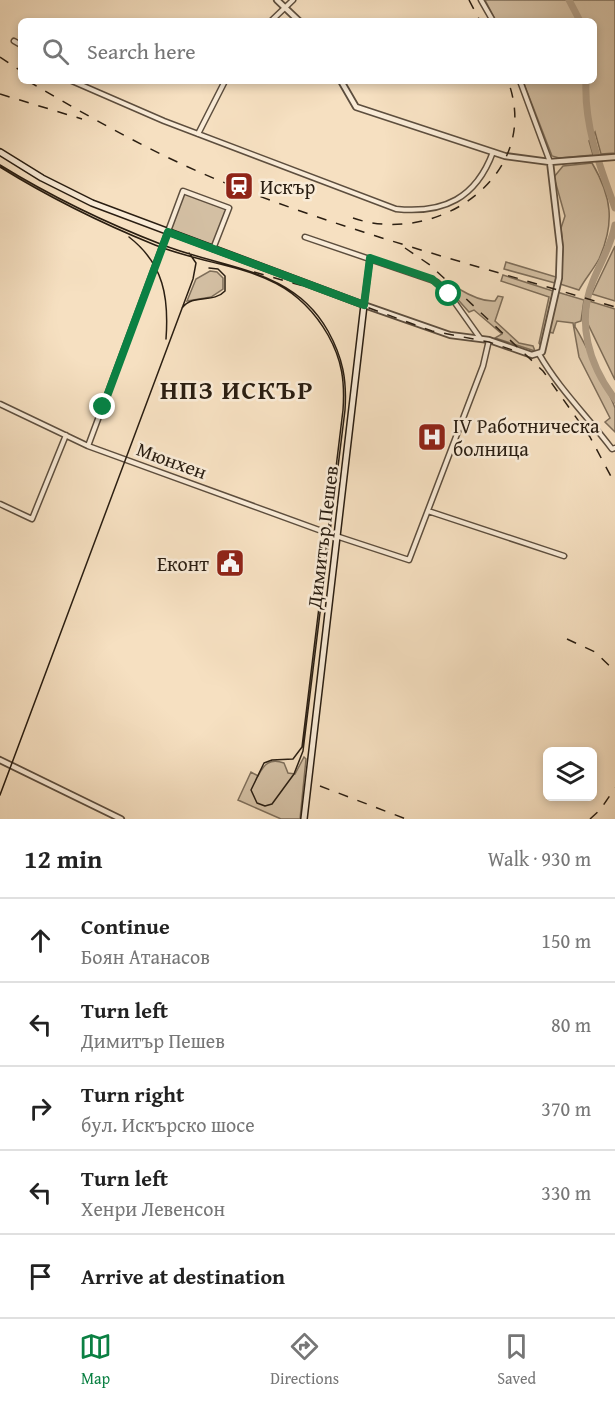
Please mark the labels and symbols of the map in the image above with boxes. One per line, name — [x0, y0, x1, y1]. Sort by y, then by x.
station icon: Искър — [223, 170, 255, 202]
place label: Искър — [260, 172, 316, 201]
route start — [435, 280, 461, 306]
district label: НПЗ ИСКЪР — [160, 370, 314, 409]
route end — [89, 393, 115, 419]
place label: IV Работническа болница — [453, 411, 600, 463]
hospital icon: IV Работническа болница — [416, 421, 448, 453]
street label: Мюнхен — [133, 434, 212, 486]
street label: Димитър Пешев — [299, 464, 345, 611]
public building icon: Еконт — [214, 547, 246, 579]
place label: Еконт — [157, 549, 209, 578]

